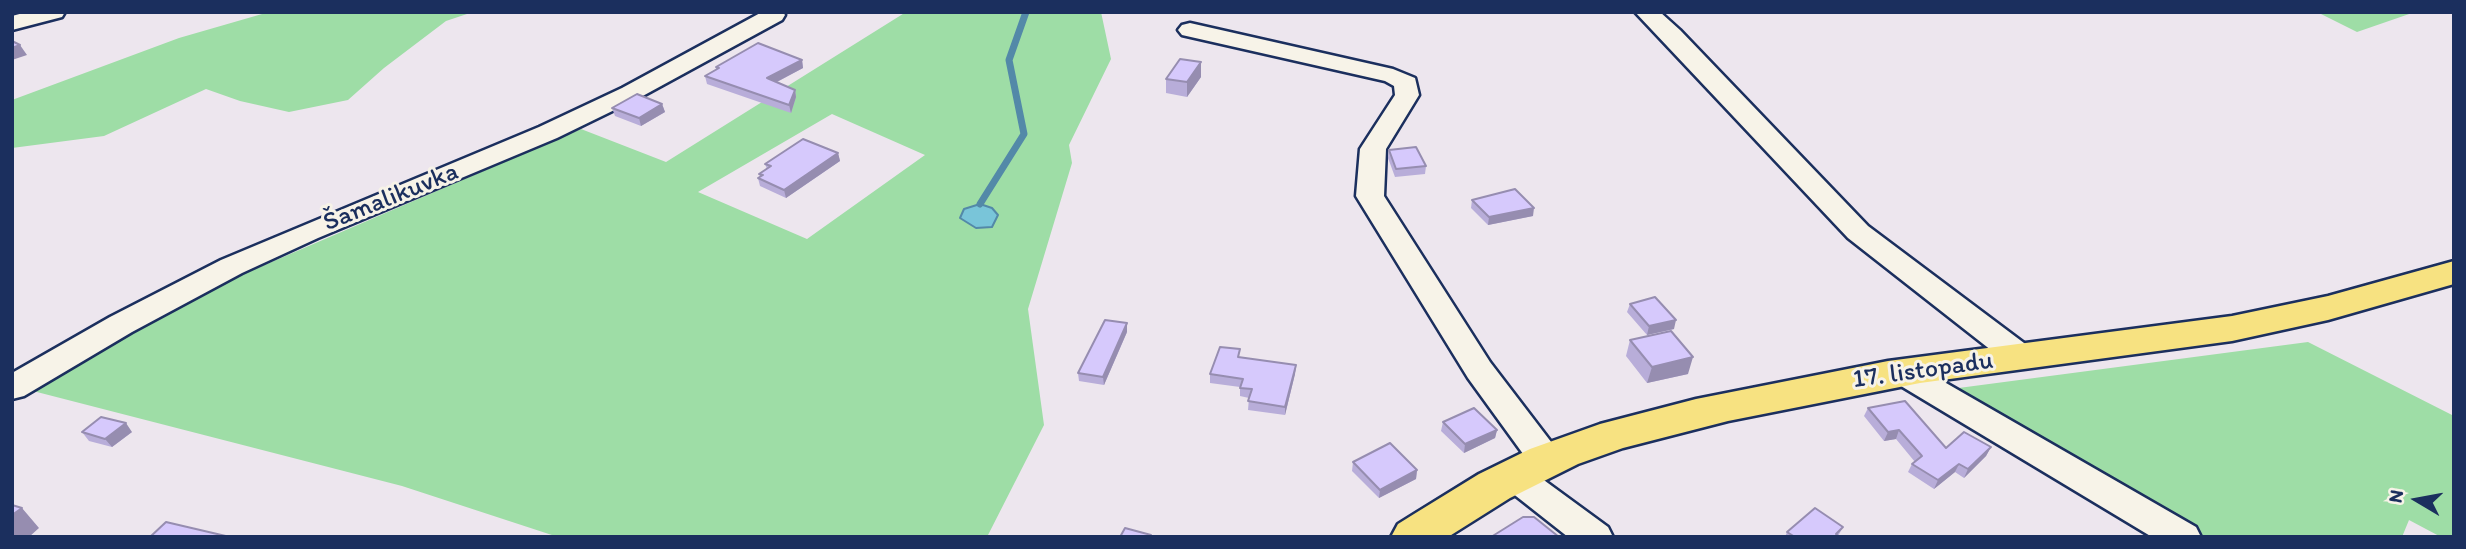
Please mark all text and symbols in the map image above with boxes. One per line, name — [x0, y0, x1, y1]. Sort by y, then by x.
street label: Šamalikuvka — [319, 157, 463, 239]
street label: 17. listopadu — [1851, 346, 1995, 396]
north arrow — [2382, 465, 2452, 535]
text: N — [2383, 488, 2408, 505]

